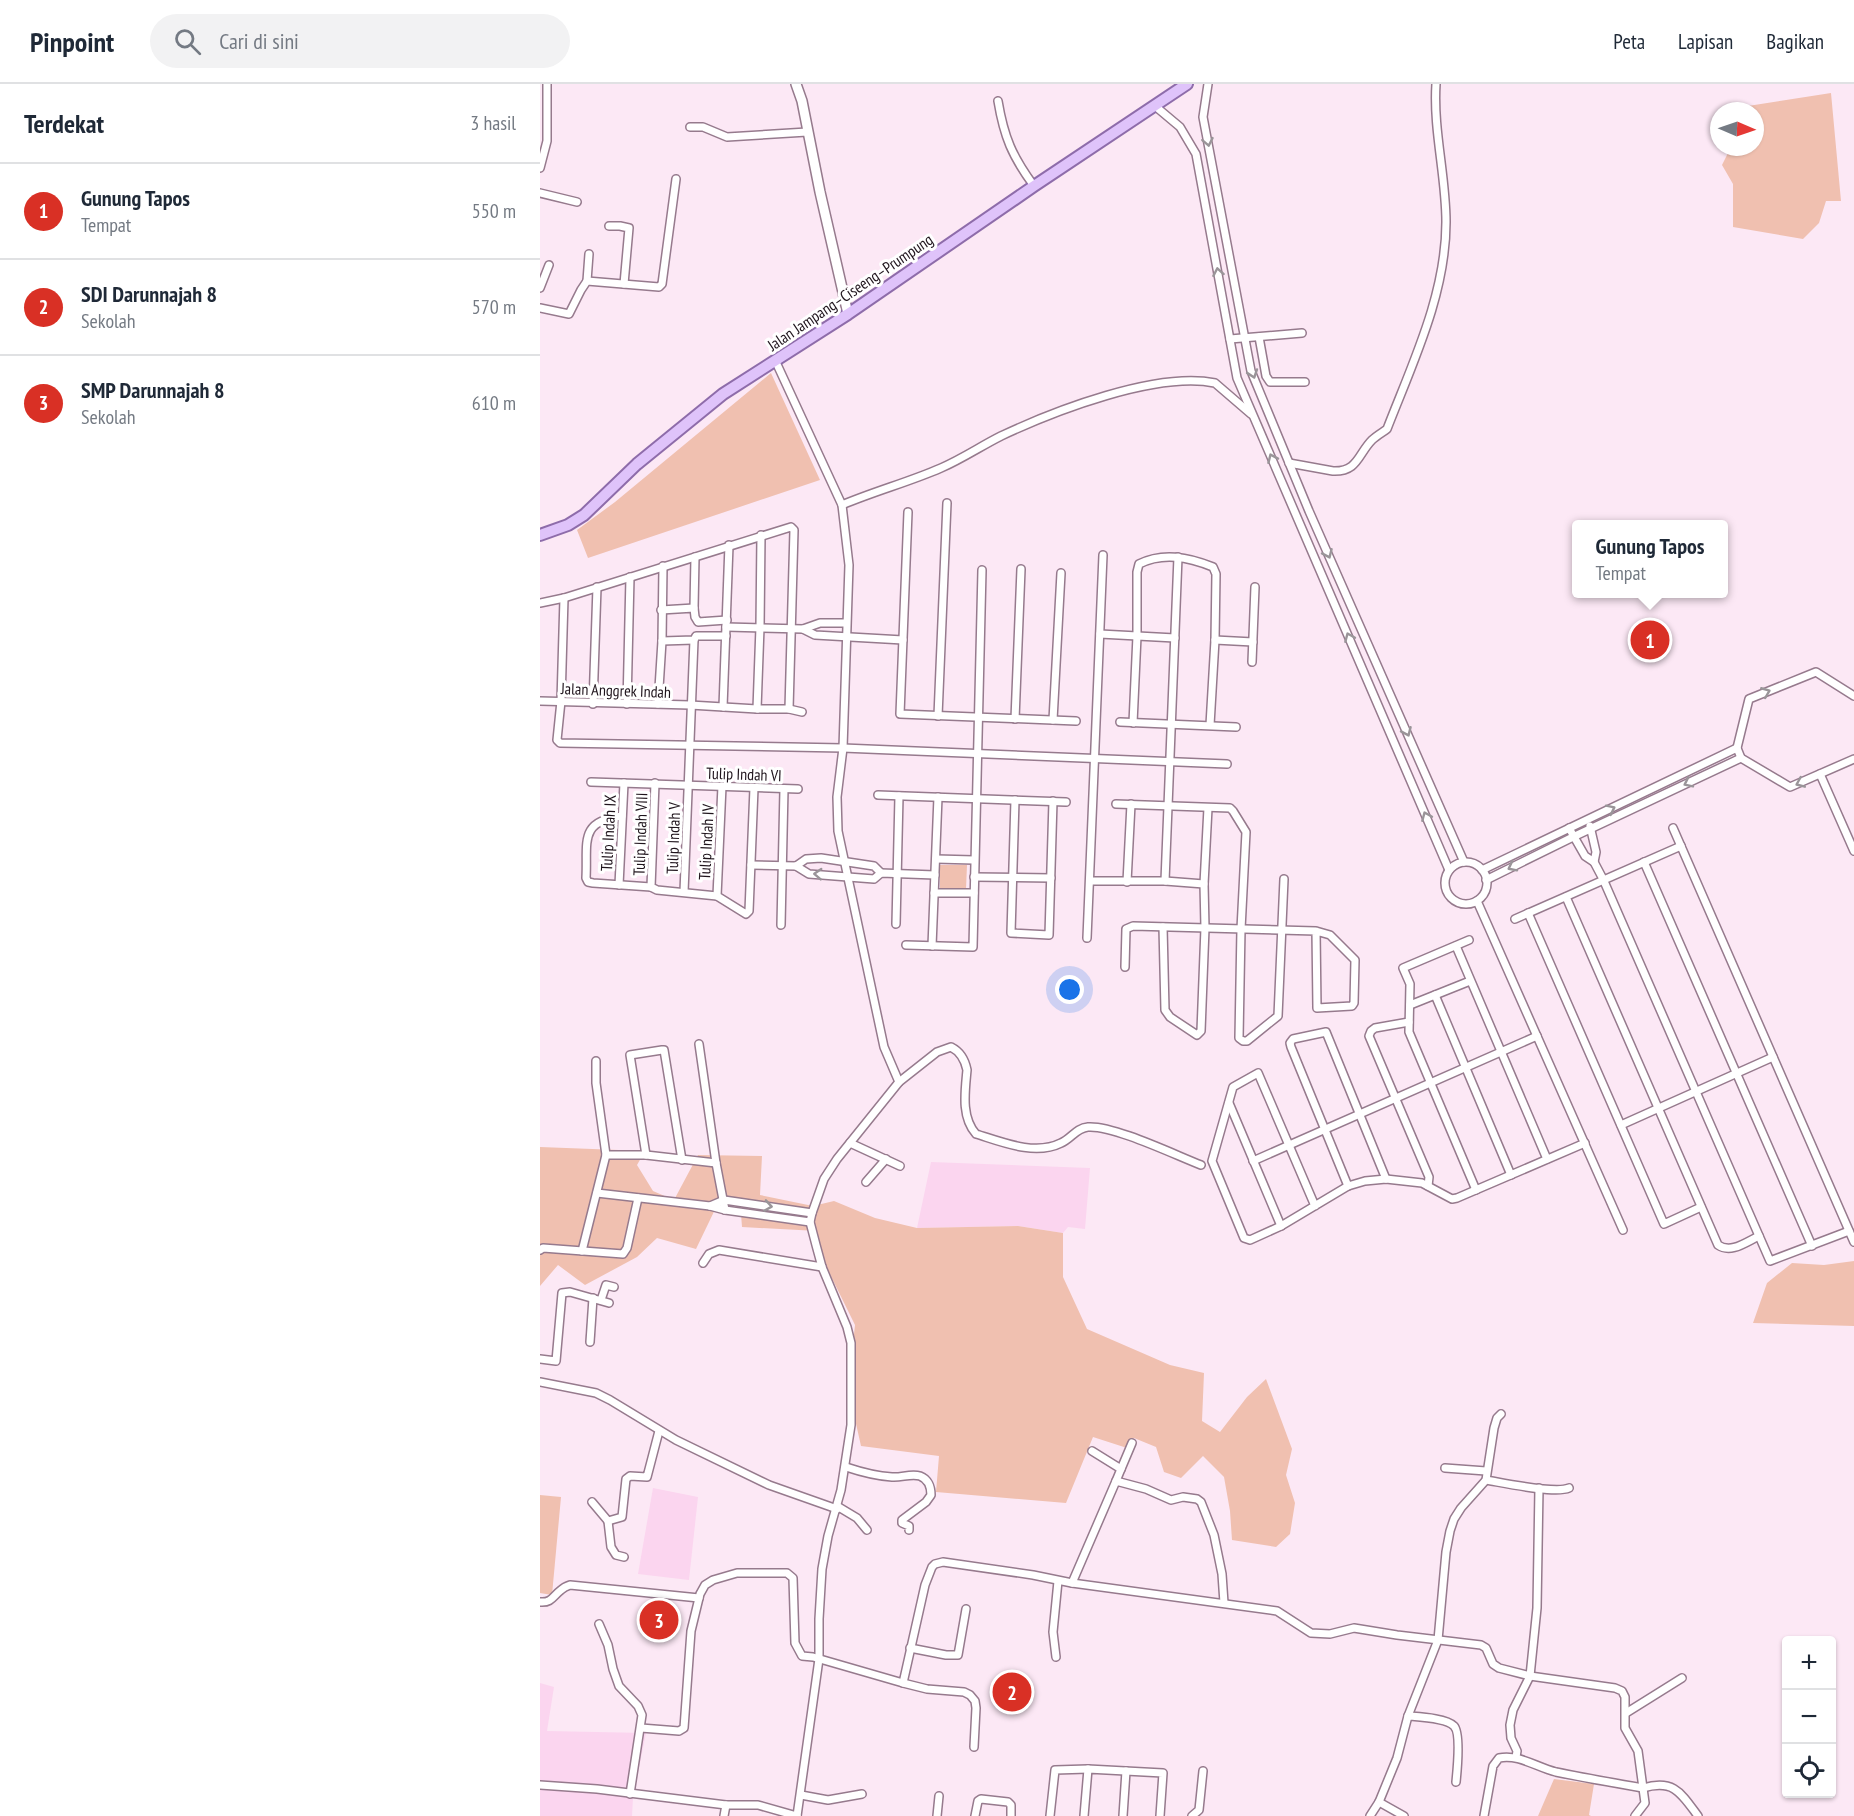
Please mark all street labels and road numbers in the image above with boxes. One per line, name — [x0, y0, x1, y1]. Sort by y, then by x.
street label: Jalan Jampang–Ciseeng–Prumpung — [763, 229, 937, 355]
street label: Jalan Anggrek Indah — [560, 678, 671, 702]
street label: Tulip Indah VI — [706, 763, 782, 785]
street label: Tulip Indah VIII — [629, 792, 651, 876]
street label: Tulip Indah IX — [596, 794, 620, 872]
street label: Tulip Indah V — [662, 801, 684, 874]
street label: Tulip Indah IV — [694, 803, 718, 880]

